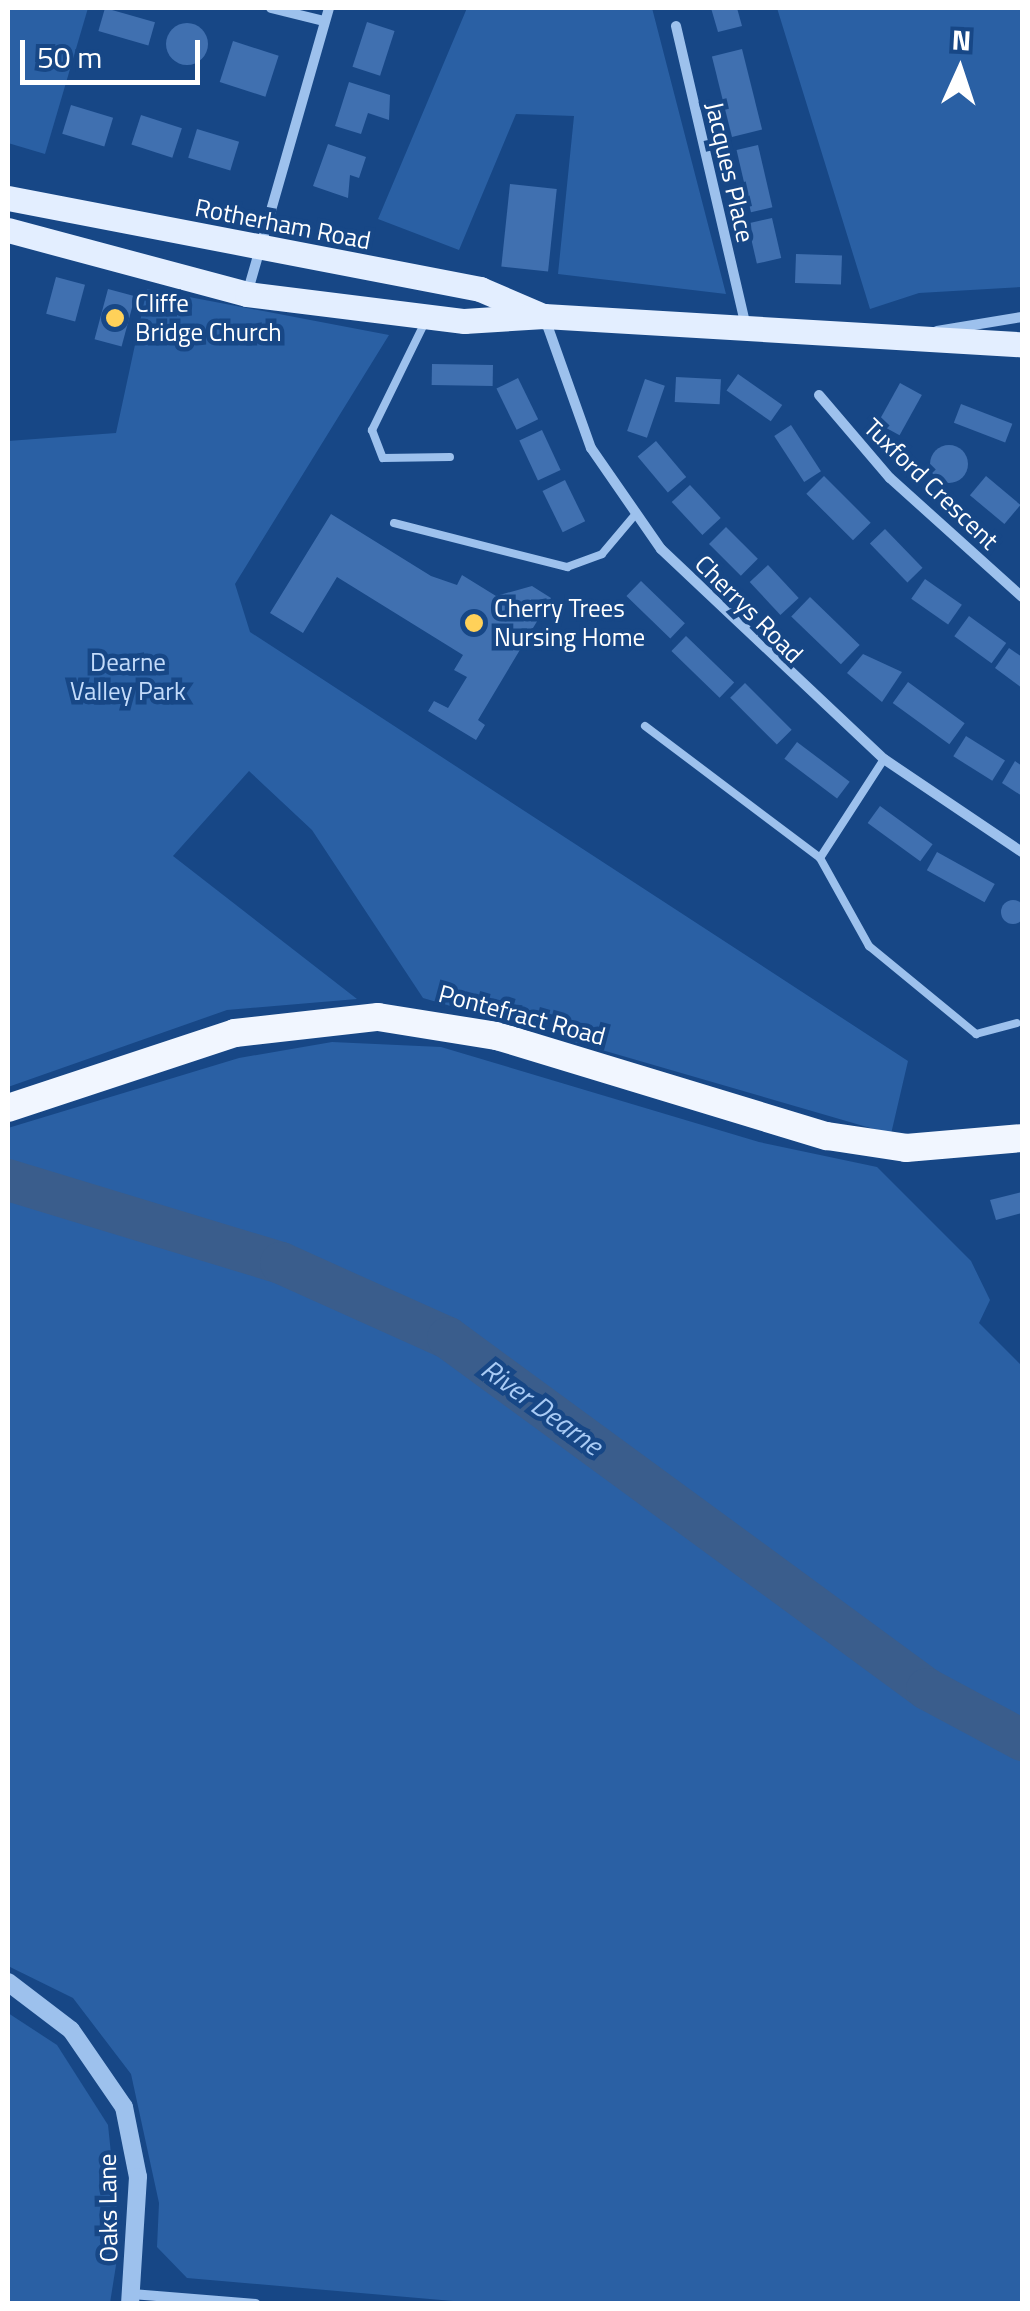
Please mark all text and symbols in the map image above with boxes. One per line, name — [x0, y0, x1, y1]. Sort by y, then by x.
text: N — [951, 18, 972, 62]
scale bar — [25, 20, 205, 82]
north arrow — [910, 20, 1010, 120]
text: 50 m — [37, 34, 102, 80]
street label: Jacques Place — [699, 99, 761, 245]
street label: Rotherham Road — [193, 192, 373, 256]
place label: Cliffe Bridge Church — [135, 289, 282, 348]
marker: Cliffe Bridge Church — [104, 307, 126, 329]
street label: Tuxford Crescent — [857, 412, 1005, 556]
street label: Cherrys Road — [689, 549, 809, 669]
place label: Cherry Trees Nursing Home — [494, 594, 645, 653]
marker: Cherry Trees Nursing Home — [463, 612, 485, 634]
park label: Dearne Valley Park — [70, 648, 186, 707]
street label: Pontefract Road — [435, 978, 609, 1052]
water label: River Dearne — [475, 1352, 609, 1462]
street label: Oaks Lane — [92, 2153, 124, 2263]

